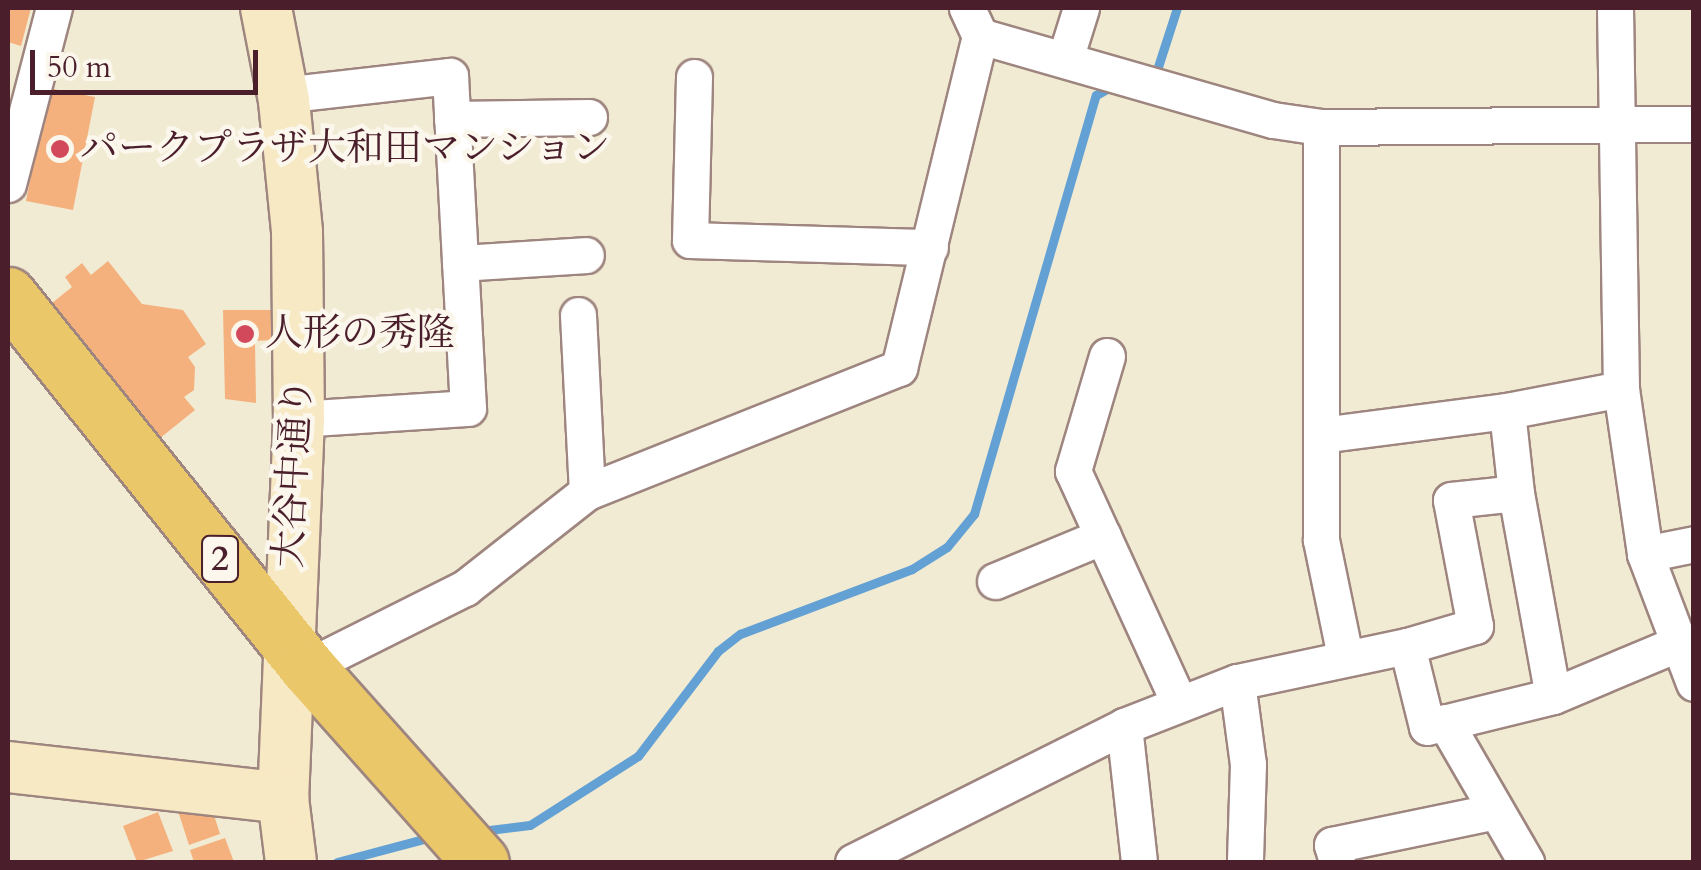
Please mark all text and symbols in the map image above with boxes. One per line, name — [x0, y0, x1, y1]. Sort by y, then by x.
scale bar — [35, 30, 262, 92]
text: 50 m — [47, 47, 111, 88]
place label: パークプラザ大和田マンション — [80, 126, 612, 172]
marker: パークプラザ大和田マンション — [49, 138, 71, 160]
place label: 人形の秀隆 — [265, 311, 455, 357]
marker: 人形の秀隆 — [234, 323, 256, 345]
street label: 大谷中通り — [266, 377, 322, 569]
road number: 2 — [200, 529, 240, 589]

